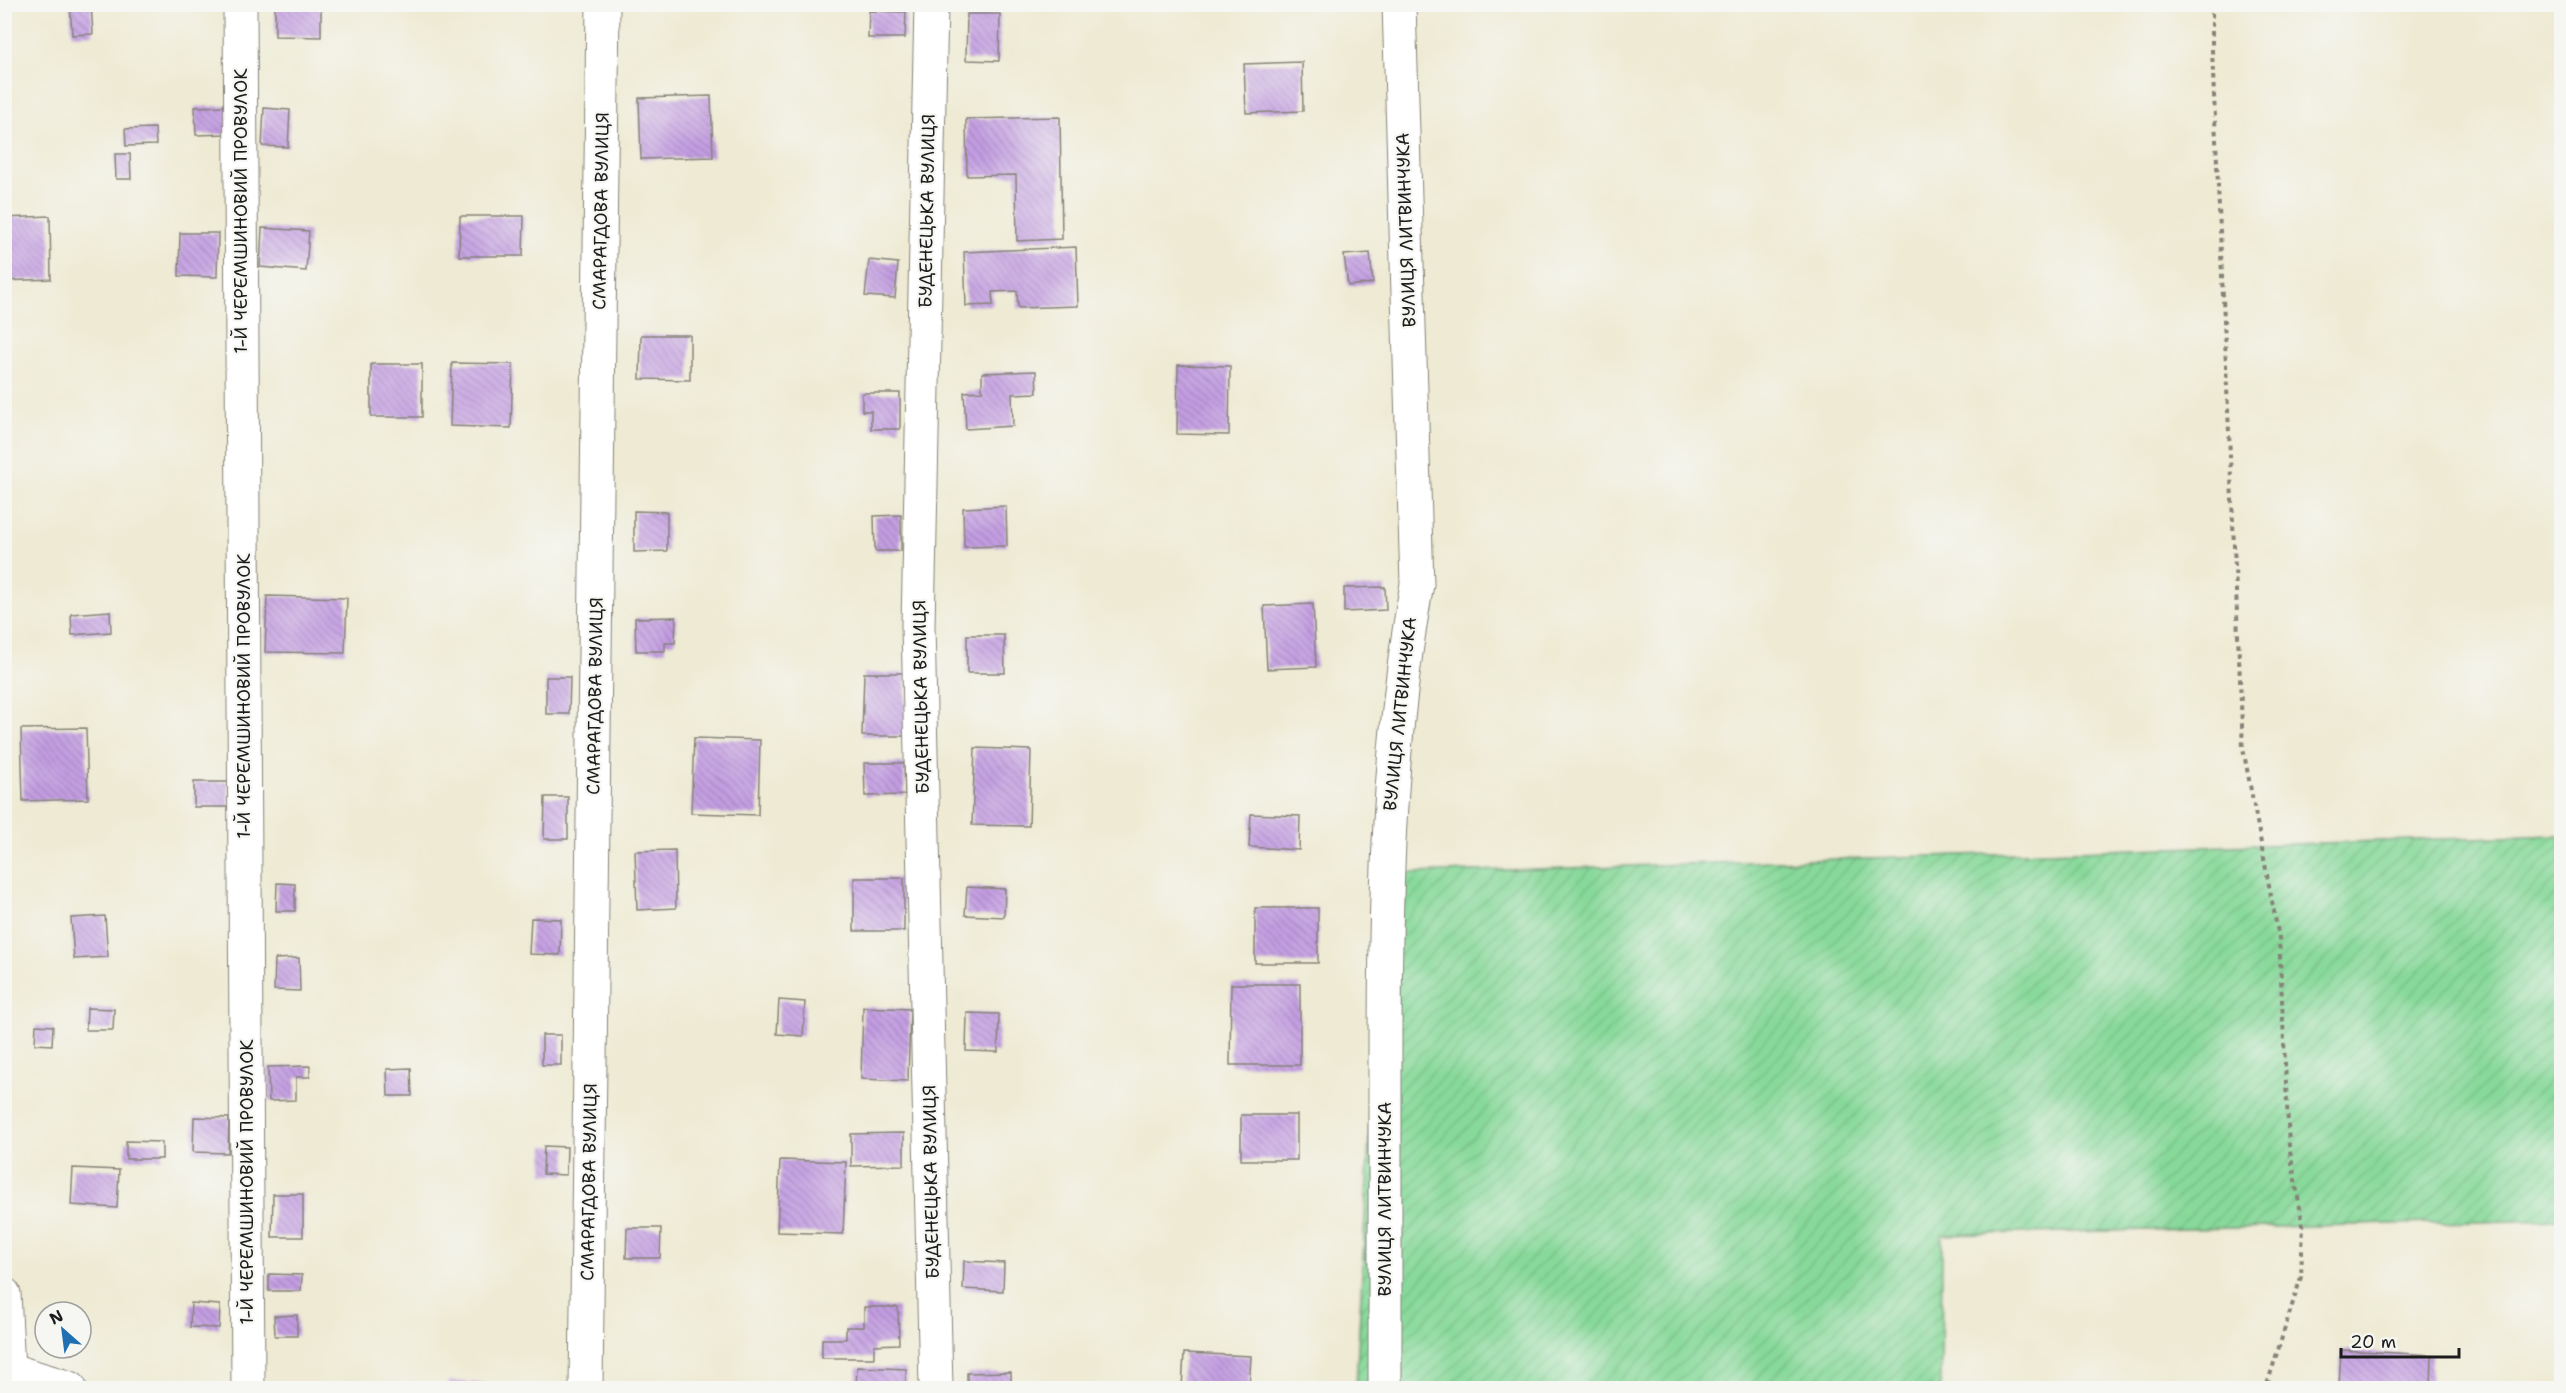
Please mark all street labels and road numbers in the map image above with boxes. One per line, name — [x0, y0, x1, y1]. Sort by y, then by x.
street label: 1-Й ЧЕРЕМШИНОВИЙ ПРОВУЛОК — [229, 68, 253, 354]
street label: СМАРАГДОВА ВУЛИЦЯ — [587, 112, 615, 310]
street label: БУДЕНЕЦЬКА ВУЛИЦЯ — [913, 114, 941, 308]
street label: ВУЛИЦЯ ЛИТВИНЧУКА — [1391, 132, 1421, 328]
street label: 1-Й ЧЕРЕМШИНОВИЙ ПРОВУЛОК — [232, 553, 256, 839]
street label: СМАРАГДОВА ВУЛИЦЯ — [581, 597, 609, 795]
street label: БУДЕНЕЦЬКА ВУЛИЦЯ — [907, 600, 935, 794]
street label: ВУЛИЦЯ ЛИТВИНЧУКА — [1378, 616, 1422, 812]
street label: 1-Й ЧЕРЕМШИНОВИЙ ПРОВУЛОК — [235, 1039, 259, 1325]
street label: СМАРАГДОВА ВУЛИЦЯ — [575, 1083, 603, 1281]
street label: БУДЕНЕЦЬКА ВУЛИЦЯ — [917, 1085, 945, 1279]
street label: ВУЛИЦЯ ЛИТВИНЧУКА — [1373, 1102, 1397, 1296]

